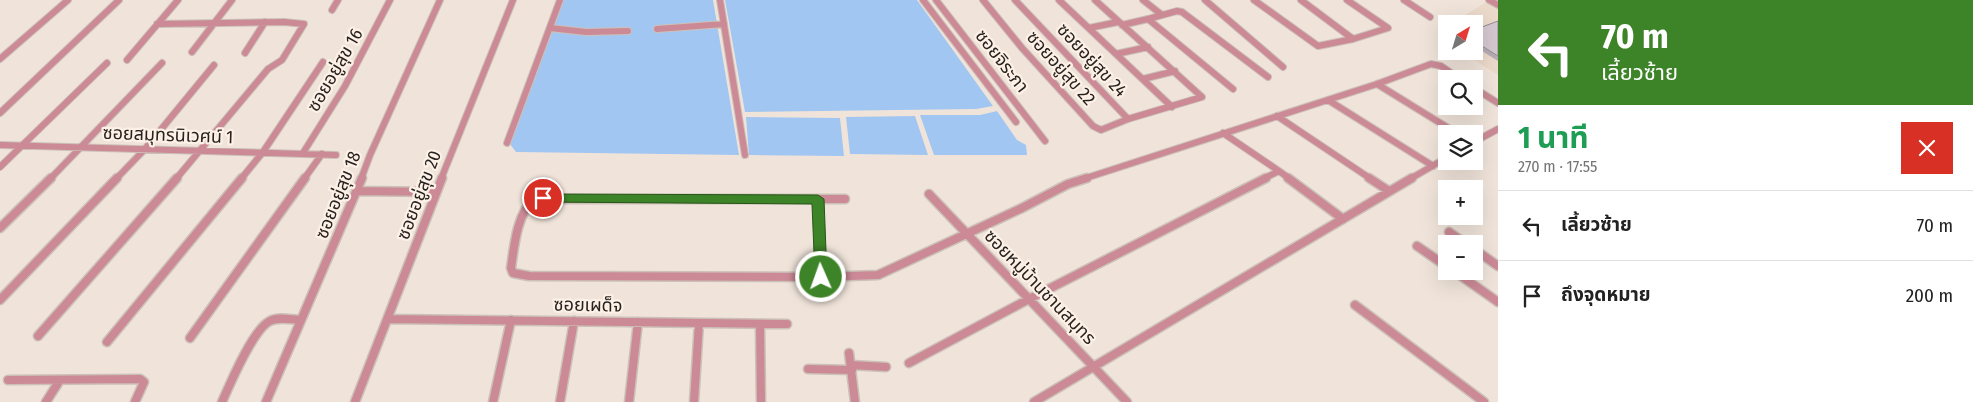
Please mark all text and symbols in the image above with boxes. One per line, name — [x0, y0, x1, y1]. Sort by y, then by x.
north arrow — [1438, 15, 1482, 60]
map controls — [1438, 15, 1483, 280]
text: 70 m — [1601, 15, 1669, 57]
street label: ซอยอยู่สุข 24 — [1052, 19, 1132, 102]
icon: left — [1518, 20, 1583, 85]
street label: ซอยอยู่สุข 16 — [302, 24, 369, 116]
street label: ซอยจิระภา — [971, 25, 1033, 97]
street label: ซอยอยู่สุข 22 — [1021, 26, 1100, 110]
text: เลี้ยวซ้าย — [1601, 59, 1678, 86]
button: search — [1438, 70, 1483, 115]
text: 1 นาที — [1518, 120, 1589, 156]
street label: ซอยสมุทรนิเวศน์ 1 — [102, 122, 234, 148]
button: close — [1901, 122, 1953, 174]
button: layers — [1438, 125, 1483, 170]
street label: ซอยอยู่สุข 20 — [392, 147, 447, 243]
street label: ซอยอยู่สุข 18 — [310, 148, 366, 242]
text: 270 m · 17:55 — [1518, 157, 1597, 176]
pin — [522, 177, 564, 219]
button: + — [1438, 180, 1483, 225]
icon: arrive — [529, 184, 557, 212]
icon: left — [1518, 212, 1546, 240]
text: เลี้ยวซ้าย — [1561, 213, 1632, 236]
text: 70 m — [1917, 214, 1953, 237]
street label: ซอยหมู่บ้านชานสมุทร — [979, 225, 1101, 350]
button: − — [1438, 235, 1483, 280]
position arrow — [794, 250, 846, 302]
icon: arrive — [1518, 282, 1546, 310]
text: ถึงจุดหมาย — [1561, 283, 1651, 306]
text: 200 m — [1906, 284, 1953, 307]
street label: ซอยเผด็จ — [553, 293, 623, 317]

